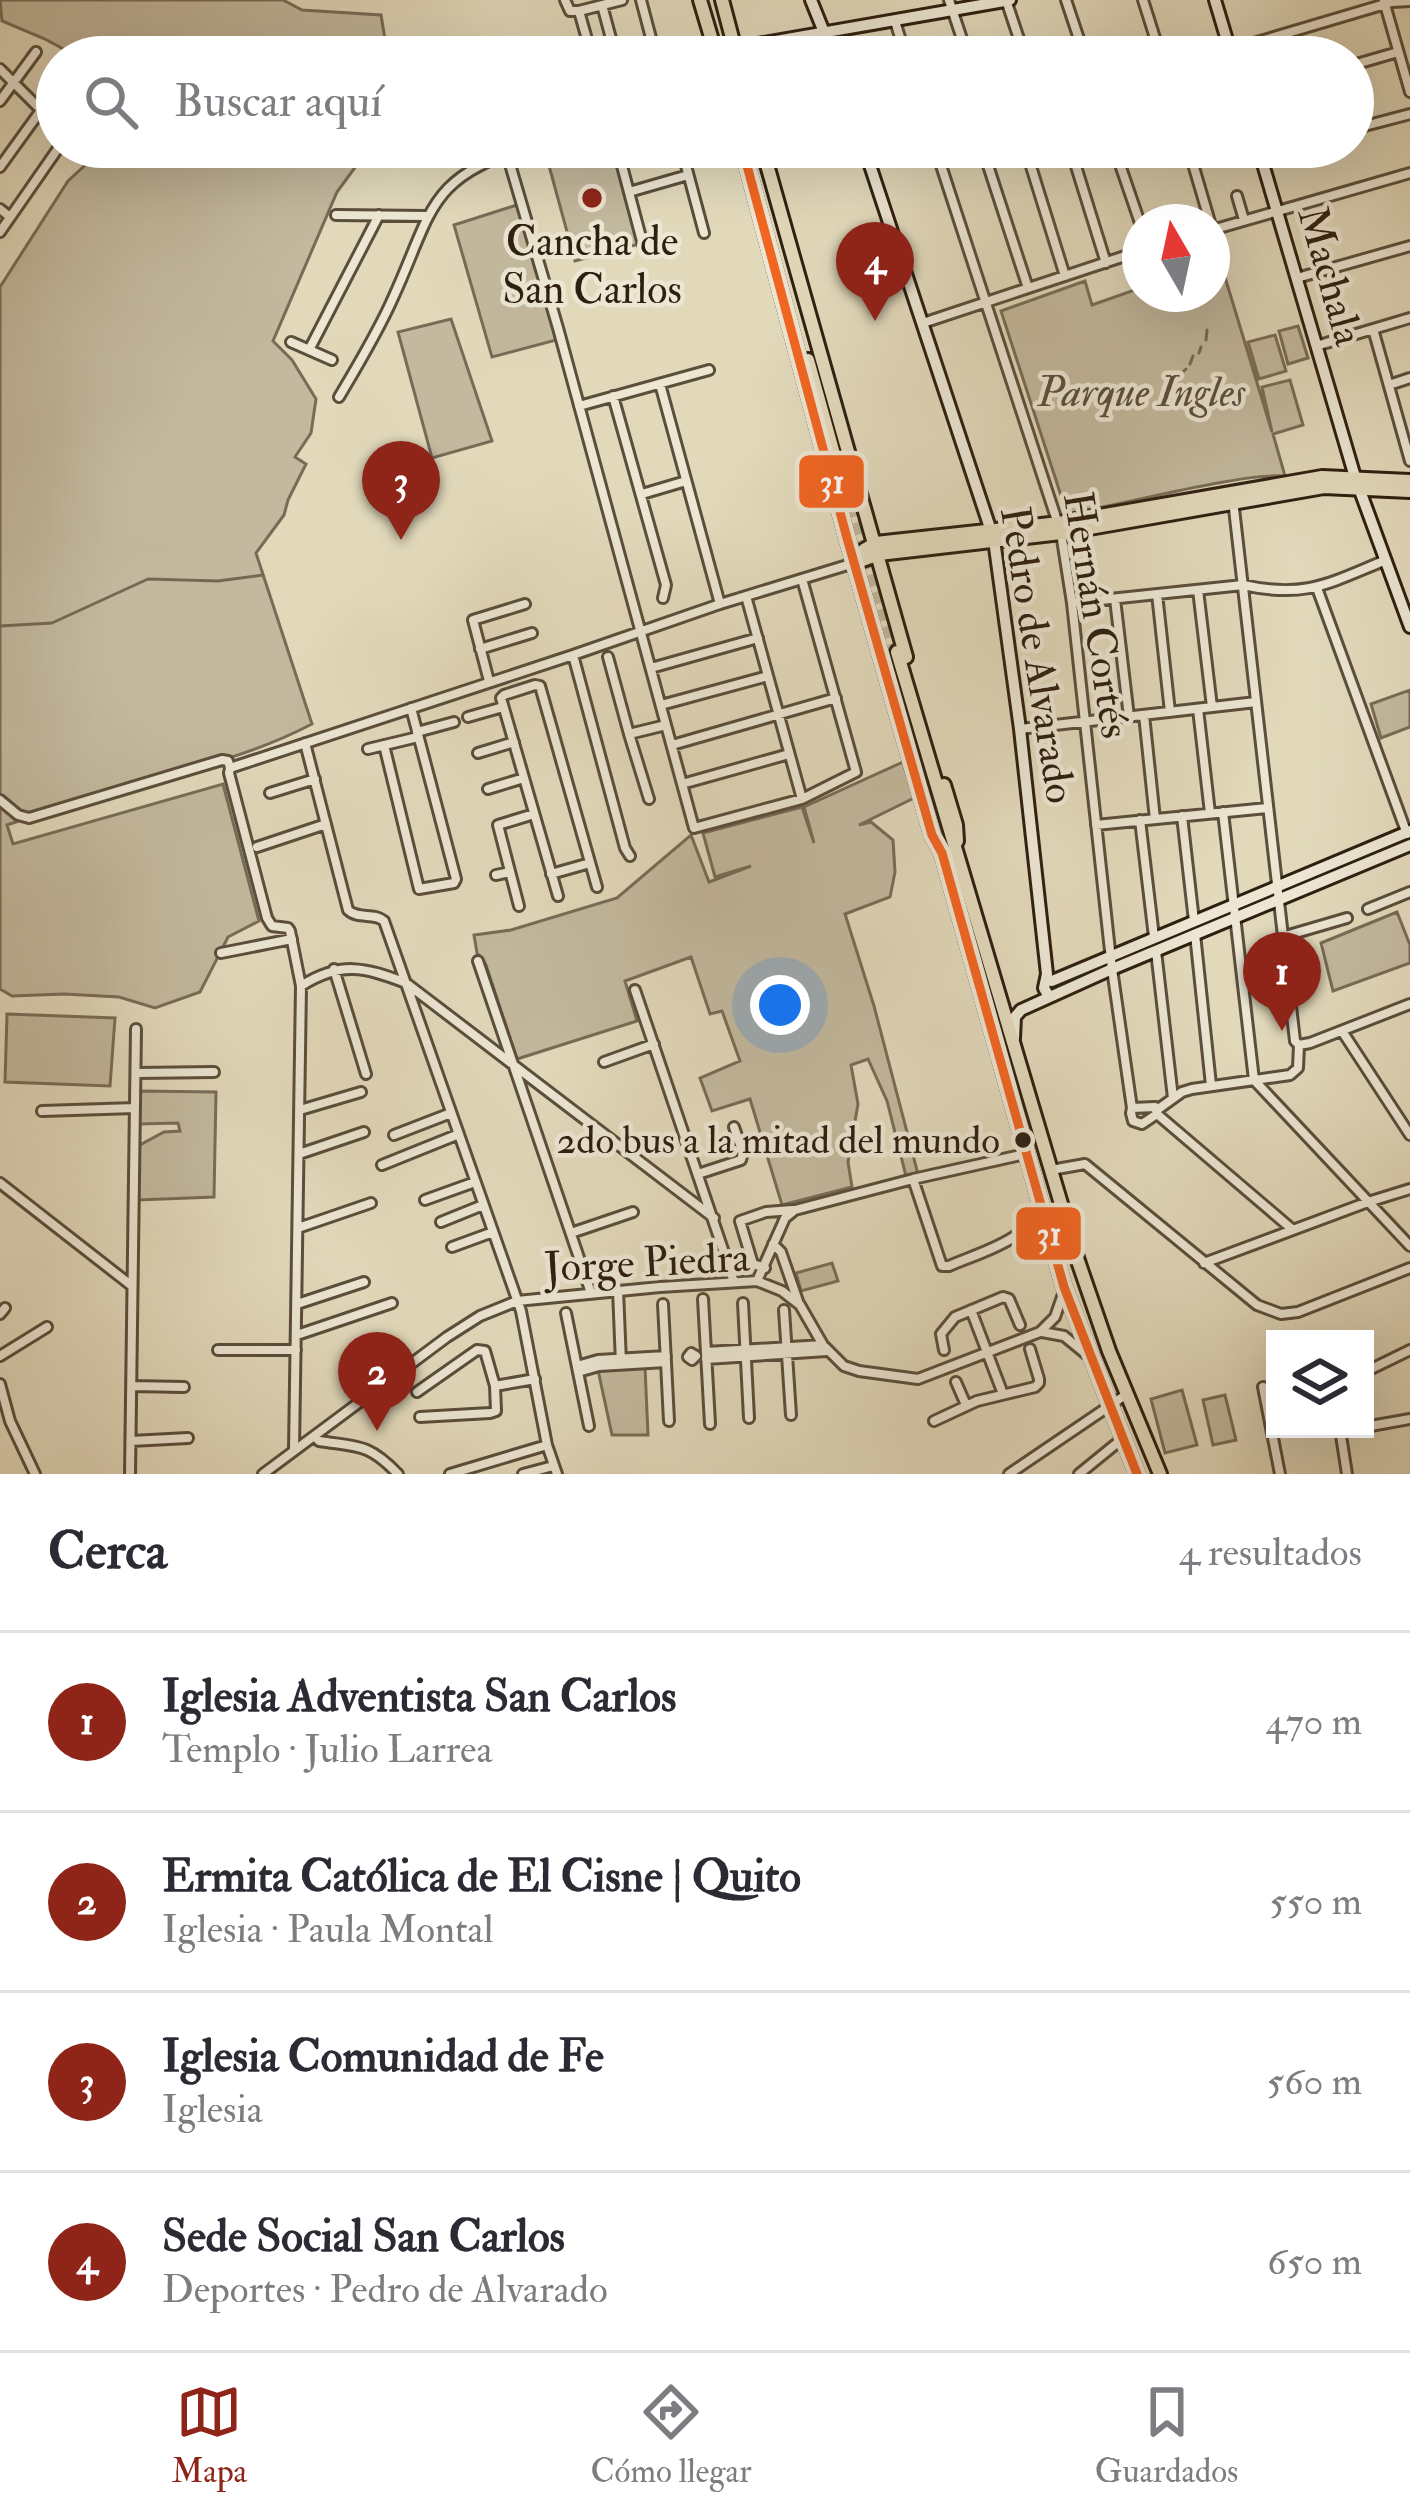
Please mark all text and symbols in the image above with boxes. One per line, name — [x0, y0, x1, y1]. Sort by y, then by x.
search box — [36, 36, 1374, 168]
icon: search — [78, 69, 144, 135]
text: Buscar aquí — [174, 74, 382, 130]
marker: Cancha de San Carlos — [579, 185, 605, 211]
street label: Machala — [1285, 201, 1375, 352]
north arrow — [1122, 204, 1230, 312]
place label: Cancha de San Carlos — [502, 216, 682, 316]
pin: 4 — [836, 222, 914, 321]
park label: Parque Ingles — [1036, 367, 1246, 419]
pin: 3 — [362, 441, 440, 540]
line badge: 31 — [797, 453, 866, 510]
text: 31 — [820, 462, 844, 503]
street label: Hernán Cortés — [1051, 488, 1141, 742]
street label: Pedro de Alvarado — [988, 503, 1086, 807]
pin: 1 — [1243, 932, 1321, 1031]
your location — [750, 975, 810, 1035]
place label: 2do bus a la mitad del mundo — [557, 1116, 1000, 1165]
marker: 2do bus a la mitad del mundo — [1012, 1129, 1034, 1151]
line badge: 31 — [1014, 1205, 1083, 1262]
text: 31 — [1037, 1214, 1061, 1255]
street label: Jorge Piedra — [542, 1232, 752, 1294]
map controls — [1266, 1330, 1374, 1438]
button: layers — [1266, 1330, 1374, 1438]
pin: 2 — [338, 1332, 416, 1431]
text: Cerca — [48, 1520, 167, 1584]
text: 4 resultados — [1179, 1528, 1362, 1577]
text: Iglesia Adventista San Carlos — [162, 1669, 676, 1725]
text: 1 — [80, 1697, 94, 1746]
text: 470 m — [1266, 1697, 1362, 1746]
text: Templo · Julio Larrea — [162, 1725, 492, 1774]
text: Ermita Católica de El Cisne | Quito — [162, 1849, 801, 1905]
text: 2 — [77, 1877, 97, 1926]
text: 550 m — [1270, 1877, 1362, 1926]
text: Iglesia · Paula Montal — [162, 1905, 494, 1954]
text: Iglesia Comunidad de Fe — [162, 2029, 604, 2085]
text: 3 — [80, 2057, 94, 2106]
text: 560 m — [1267, 2057, 1362, 2106]
text: Iglesia — [162, 2085, 263, 2134]
text: Sede Social San Carlos — [162, 2209, 565, 2265]
text: 4 — [76, 2237, 98, 2286]
text: 650 m — [1267, 2237, 1362, 2286]
text: Deportes · Pedro de Alvarado — [162, 2265, 608, 2314]
tab: Mapa — [172, 2379, 247, 2492]
tab: Cómo llegar — [590, 2379, 751, 2492]
tab: Guardados — [1095, 2379, 1238, 2492]

